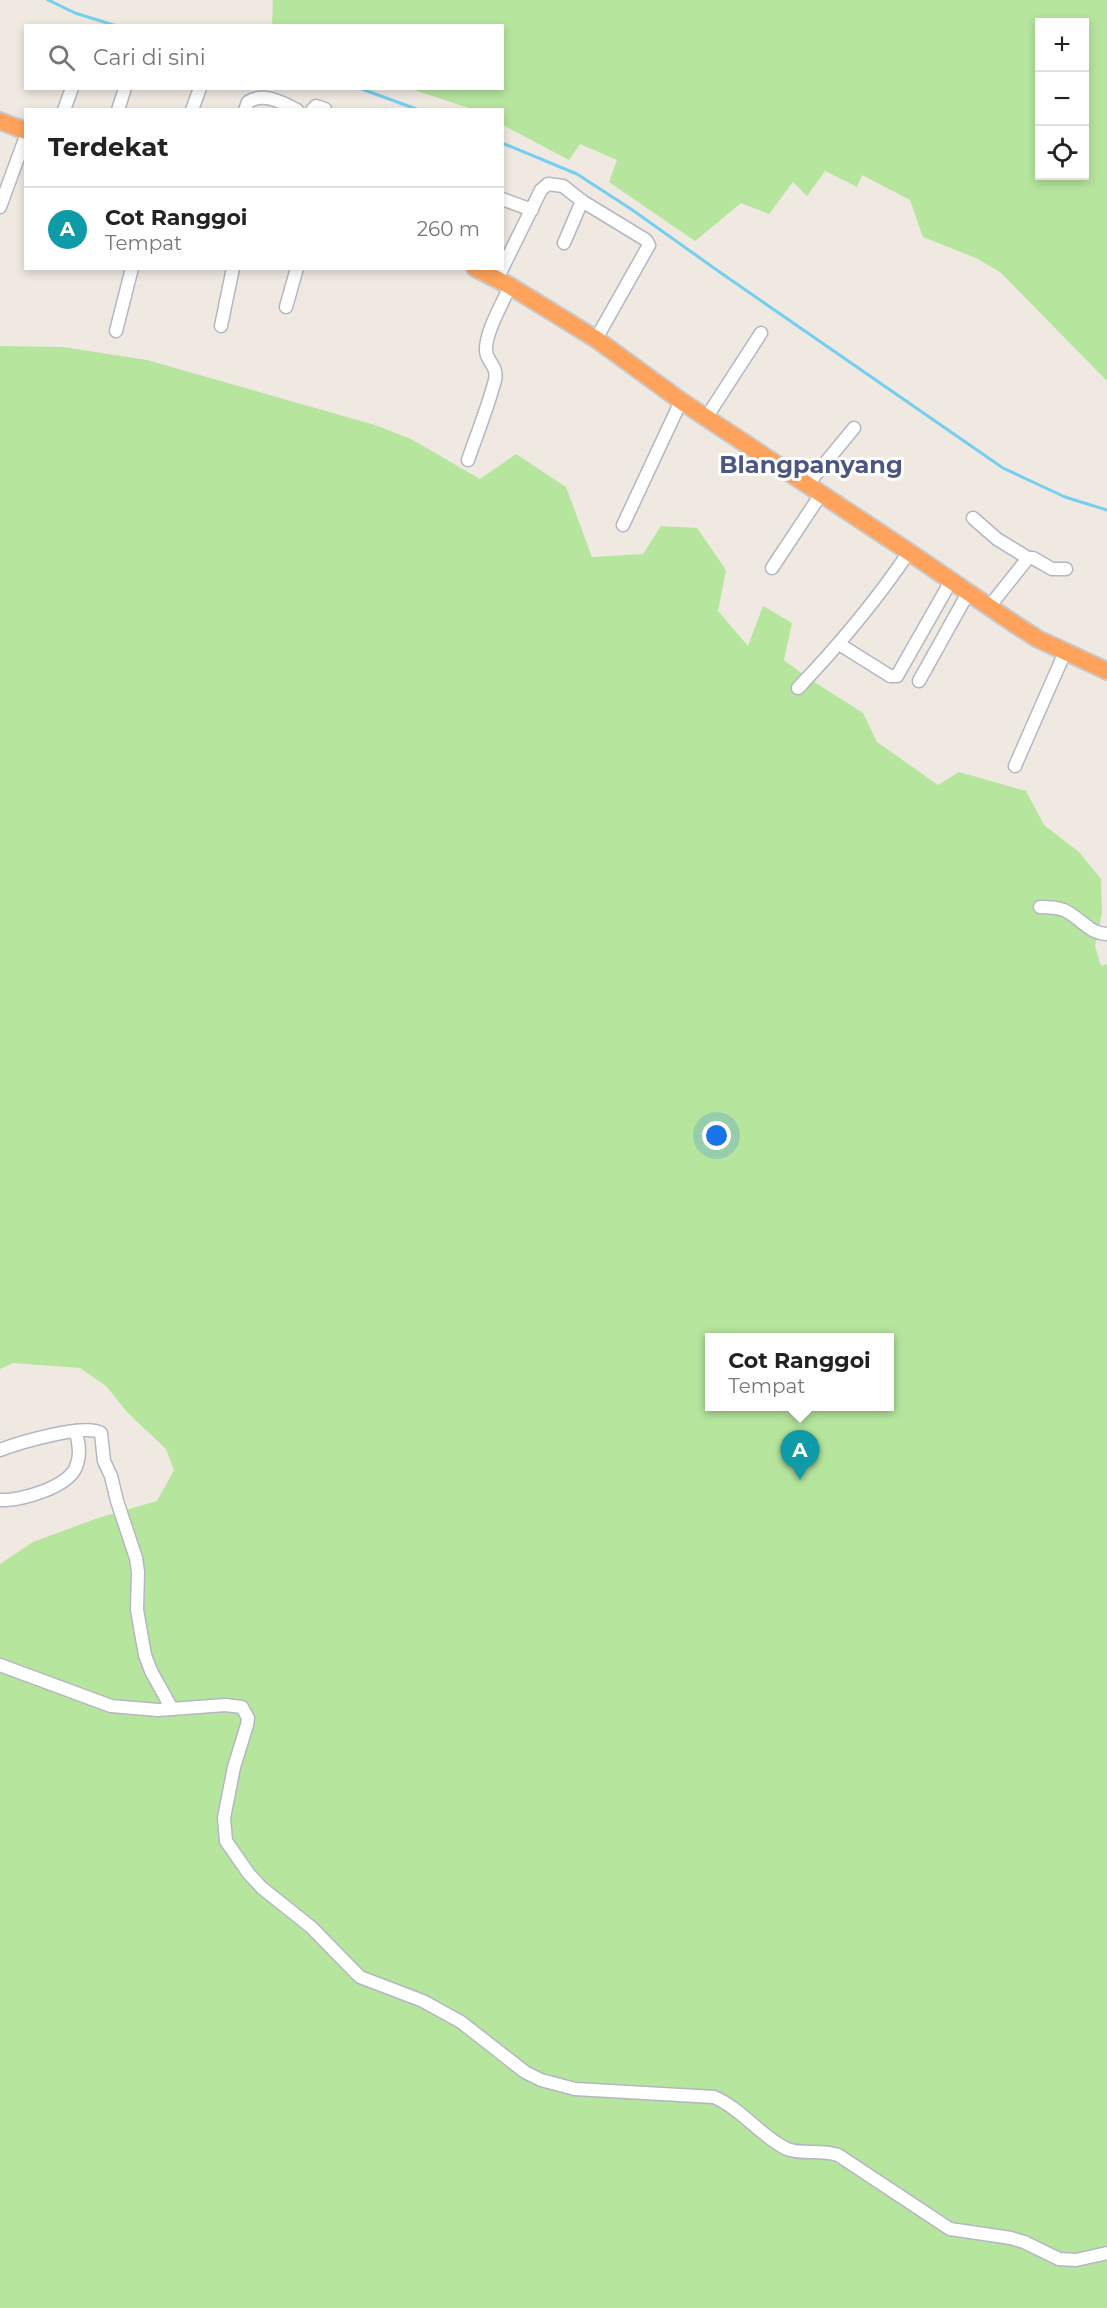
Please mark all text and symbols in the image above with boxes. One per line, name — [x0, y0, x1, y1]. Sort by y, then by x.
map controls — [1035, 18, 1089, 180]
button: + — [1035, 18, 1089, 72]
search box — [24, 24, 504, 90]
icon: search — [45, 41, 78, 74]
text: Cari di sini — [93, 44, 206, 71]
button: − — [1035, 72, 1089, 126]
button: locate — [1035, 126, 1089, 180]
text: Terdekat — [48, 131, 169, 163]
text: Cot Ranggoi — [105, 204, 247, 231]
text: A — [60, 217, 75, 241]
text: 260 m — [417, 217, 480, 241]
text: Tempat — [105, 231, 182, 255]
district label: Blangpanyang — [719, 450, 903, 479]
your location — [702, 1121, 731, 1150]
popup — [705, 1333, 894, 1411]
text: Cot Ranggoi — [728, 1347, 871, 1374]
text: Tempat — [728, 1374, 805, 1398]
pin: A — [780, 1430, 820, 1480]

